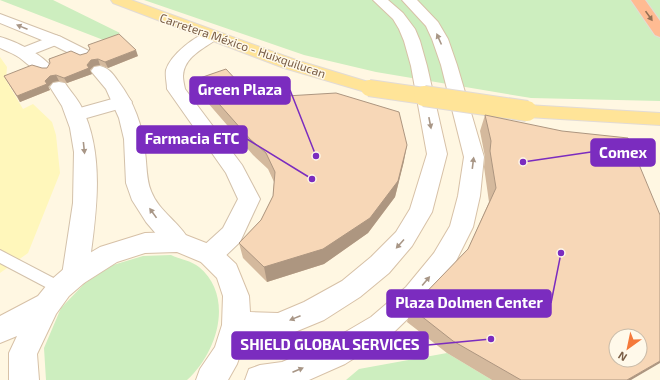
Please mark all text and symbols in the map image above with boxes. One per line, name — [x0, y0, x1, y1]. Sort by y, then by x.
street label: Carretera México - Huixquilucan — [158, 10, 328, 80]
one-way arrow — [645, 11, 653, 21]
one-way arrow — [15, 23, 27, 29]
one-way arrow — [436, 33, 442, 44]
callout: Green Plaza — [190, 77, 290, 104]
text: Green Plaza — [198, 80, 282, 98]
one-way arrow — [428, 117, 434, 129]
callout: Farmacia ETC — [137, 126, 247, 153]
text: Farmacia ETC — [145, 129, 240, 147]
callout: Comex — [591, 139, 655, 166]
one-way arrow — [80, 142, 87, 154]
text: Comex — [599, 143, 647, 161]
one-way arrow — [470, 157, 476, 169]
one-way arrow — [149, 208, 157, 218]
one-way arrow — [396, 239, 405, 248]
one-way arrow — [421, 276, 430, 287]
callout: Plaza Dolmen Center — [387, 290, 551, 317]
text: Plaza Dolmen Center — [395, 293, 543, 311]
one-way arrow — [289, 316, 301, 322]
north arrow — [608, 328, 648, 368]
callout: SHIELD GLOBAL SERVICES — [232, 332, 428, 359]
text: SHIELD GLOBAL SERVICES — [240, 335, 420, 353]
text: N — [615, 349, 629, 364]
one-way arrow — [292, 367, 304, 373]

